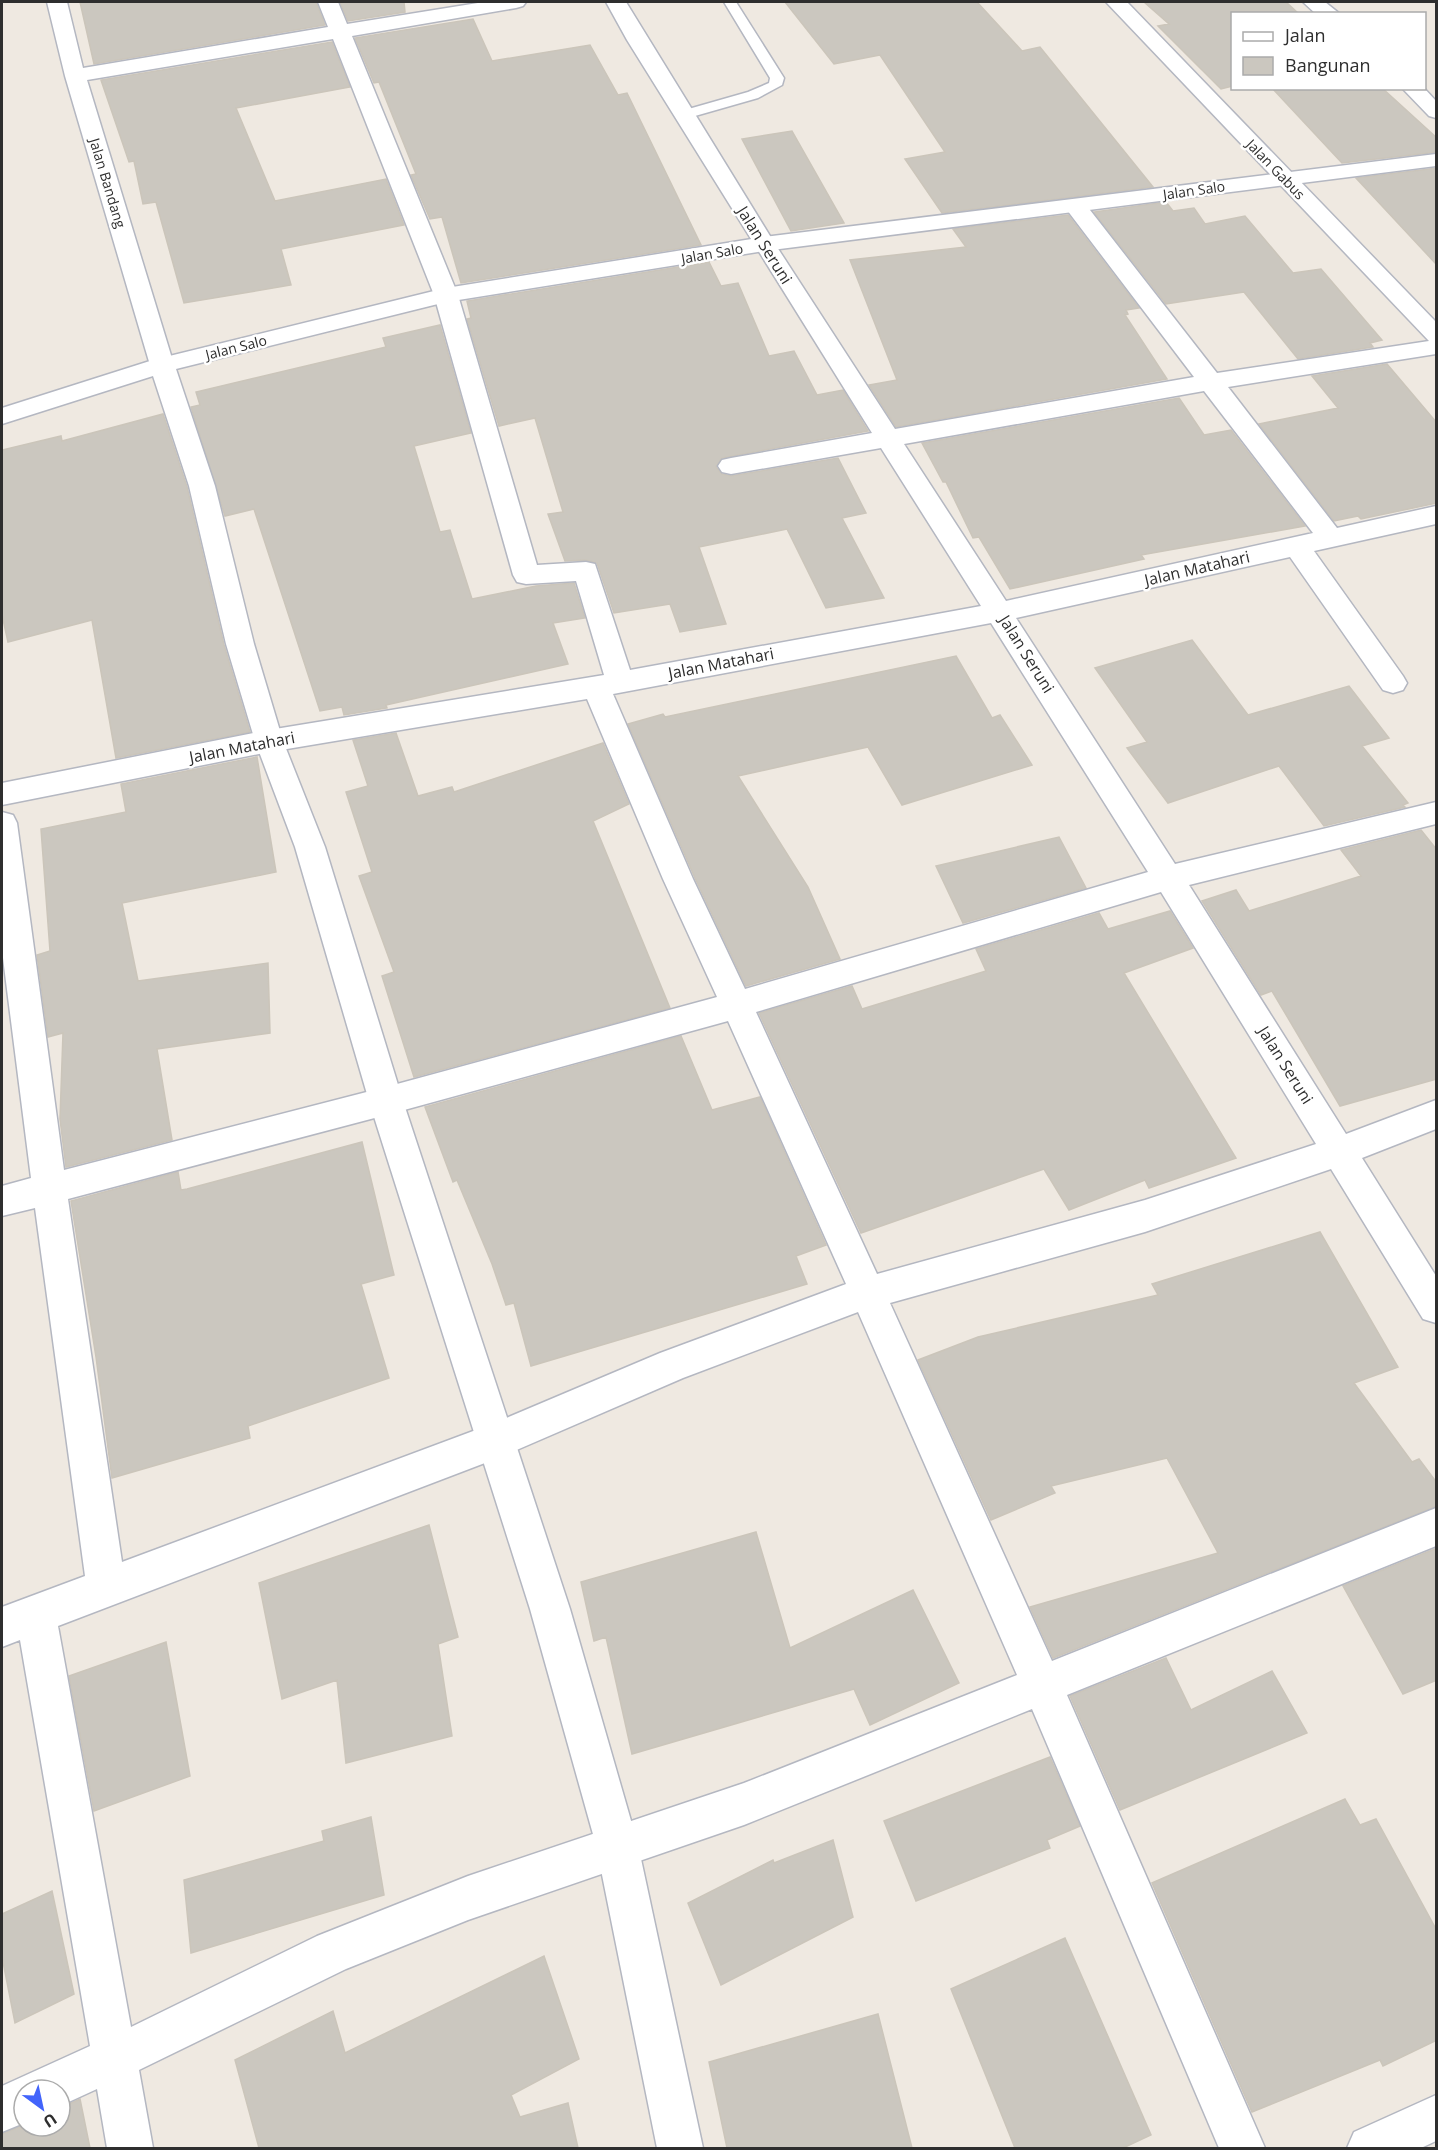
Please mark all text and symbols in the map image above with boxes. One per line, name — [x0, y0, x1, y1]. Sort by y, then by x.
legend — [1231, 12, 1426, 90]
text: Jalan — [1283, 23, 1325, 47]
text: Bangunan — [1285, 53, 1371, 77]
street label: Jalan Gabus — [1241, 133, 1310, 203]
street label: Jalan Bandang — [85, 134, 131, 231]
street label: Jalan Salo — [1160, 176, 1226, 204]
street label: Jalan Seruni — [731, 200, 798, 288]
street label: Jalan Salo — [678, 238, 744, 268]
street label: Jalan Salo — [201, 330, 269, 364]
street label: Jalan Matahari — [1140, 545, 1252, 591]
street label: Jalan Seruni — [993, 609, 1060, 697]
street label: Jalan Matahari — [664, 642, 776, 684]
street label: Jalan Matahari — [185, 726, 297, 768]
street label: Jalan Seruni — [1252, 1020, 1319, 1108]
north arrow — [12, 2078, 72, 2138]
text: U — [39, 2108, 61, 2133]

